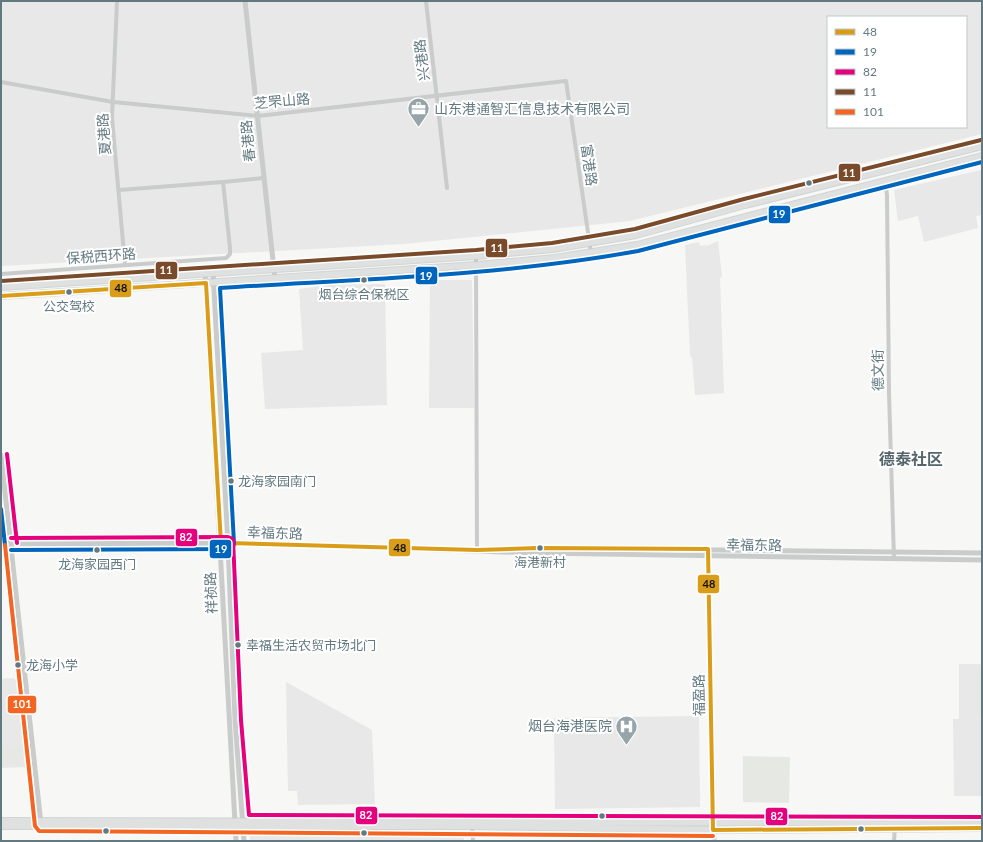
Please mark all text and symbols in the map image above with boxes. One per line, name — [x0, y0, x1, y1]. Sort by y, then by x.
legend — [827, 16, 967, 128]
text: 48 — [863, 24, 877, 39]
street label: 兴港路 — [411, 38, 432, 82]
text: 19 — [863, 44, 877, 59]
text: 82 — [863, 64, 877, 79]
text: 11 — [863, 84, 877, 99]
street label: 芝罘山路 — [253, 90, 311, 111]
office icon: 山东港通智汇信息技术有限公司 — [405, 96, 431, 129]
place label: 山东港通智汇信息技术有限公司 — [434, 100, 630, 117]
text: 101 — [863, 104, 884, 119]
street label: 夏港路 — [94, 112, 113, 156]
street label: 春港路 — [237, 119, 258, 163]
street label: 富港路 — [578, 143, 601, 187]
line badge: 11 — [838, 163, 861, 182]
text: 11 — [843, 166, 855, 179]
unlabelled marker — [804, 178, 814, 188]
line badge: 19 — [768, 205, 791, 224]
text: 19 — [773, 207, 785, 220]
line badge: 11 — [485, 238, 508, 258]
text: 11 — [491, 241, 503, 254]
street label: 保税西环路 — [65, 245, 136, 266]
line badge: 11 — [155, 261, 178, 280]
text: 11 — [160, 263, 172, 276]
line badge: 19 — [415, 266, 438, 285]
text: 19 — [420, 269, 432, 282]
marker: 烟台综合保税区 — [359, 275, 369, 285]
line badge: 48 — [109, 279, 132, 298]
text: 48 — [115, 281, 127, 294]
place label: 烟台综合保税区 — [318, 286, 410, 302]
marker: 公交驾校 — [64, 287, 74, 297]
place label: 公交驾校 — [43, 298, 95, 314]
street label: 德文街 — [869, 349, 886, 391]
district label: 德泰社区 — [879, 449, 943, 468]
place label: 龙海家园南门 — [238, 473, 316, 489]
marker: 龙海家园南门 — [226, 476, 236, 486]
street label: 幸福东路 — [247, 523, 303, 542]
line badge: 82 — [175, 528, 198, 547]
text: 82 — [180, 530, 192, 543]
street label: 幸福东路 — [726, 536, 782, 553]
line badge: 48 — [388, 538, 411, 557]
line badge: 19 — [209, 539, 232, 559]
text: 48 — [394, 541, 406, 554]
text: 19 — [215, 542, 227, 555]
marker: 海港新村 — [535, 543, 545, 553]
marker: 龙海家园西门 — [92, 545, 102, 555]
place label: 海港新村 — [514, 554, 566, 570]
place label: 龙海家园西门 — [58, 556, 136, 572]
street label: 祥祯路 — [201, 572, 220, 614]
line badge: 48 — [697, 574, 720, 594]
text: 48 — [703, 577, 715, 590]
place label: 幸福生活农贸市场北门 — [246, 637, 376, 653]
marker: 幸福生活农贸市场北门 — [233, 640, 243, 650]
place label: 龙海小学 — [26, 657, 78, 673]
marker: 龙海小学 — [13, 660, 23, 670]
street label: 福盈路 — [690, 674, 707, 716]
line badge: 101 — [7, 695, 37, 714]
text: 101 — [12, 697, 32, 710]
hospital icon: 烟台海港医院 — [614, 713, 640, 746]
place label: 烟台海港医院 — [528, 717, 612, 734]
line badge: 82 — [355, 806, 378, 825]
line badge: 82 — [765, 807, 788, 826]
text: 82 — [360, 808, 372, 821]
text: 82 — [771, 809, 783, 822]
unlabelled marker — [597, 811, 607, 821]
unlabelled marker — [856, 824, 866, 834]
unlabelled marker — [101, 826, 111, 836]
unlabelled marker — [359, 828, 369, 838]

